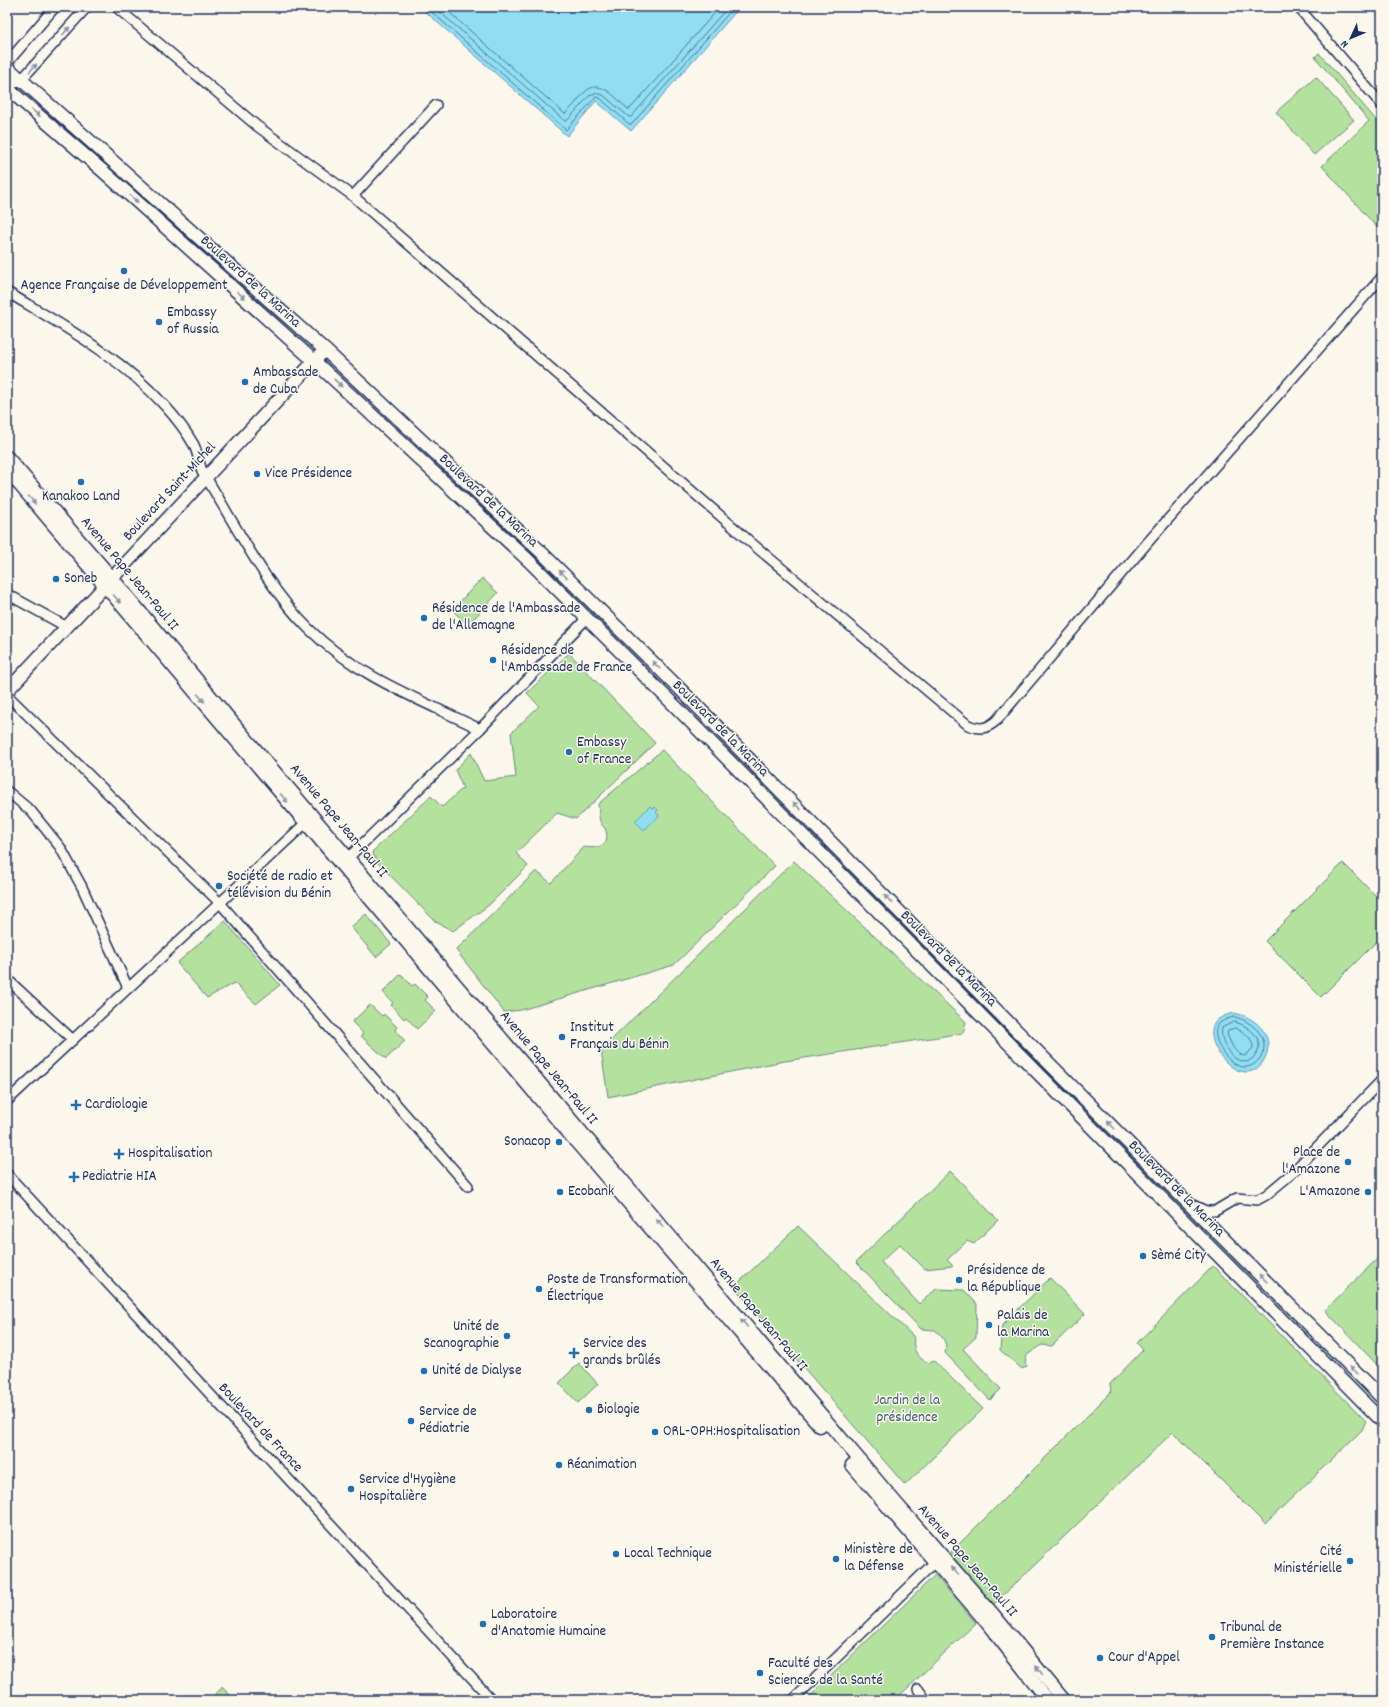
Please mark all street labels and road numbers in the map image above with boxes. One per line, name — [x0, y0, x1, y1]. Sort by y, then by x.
street label: Boulevard de la Marina — [195, 231, 306, 334]
street label: Boulevard Saint-Michel — [118, 437, 222, 546]
street label: Boulevard de la Marina — [433, 449, 543, 554]
street label: Avenue Pape Jean-Paul II — [75, 512, 184, 636]
street label: Boulevard de la Marina — [667, 676, 774, 783]
street label: Avenue Pape Jean-Paul II — [284, 759, 393, 883]
street label: Boulevard de la Marina — [895, 906, 1002, 1013]
street label: Avenue Pape Jean-Paul II — [494, 1006, 603, 1130]
street label: Boulevard de la Marina — [1123, 1136, 1230, 1243]
street label: Avenue Pape Jean-Paul II — [704, 1253, 813, 1377]
street label: Boulevard de France — [213, 1378, 308, 1478]
street label: Avenue Pape Jean-Paul II — [912, 1500, 1022, 1622]

